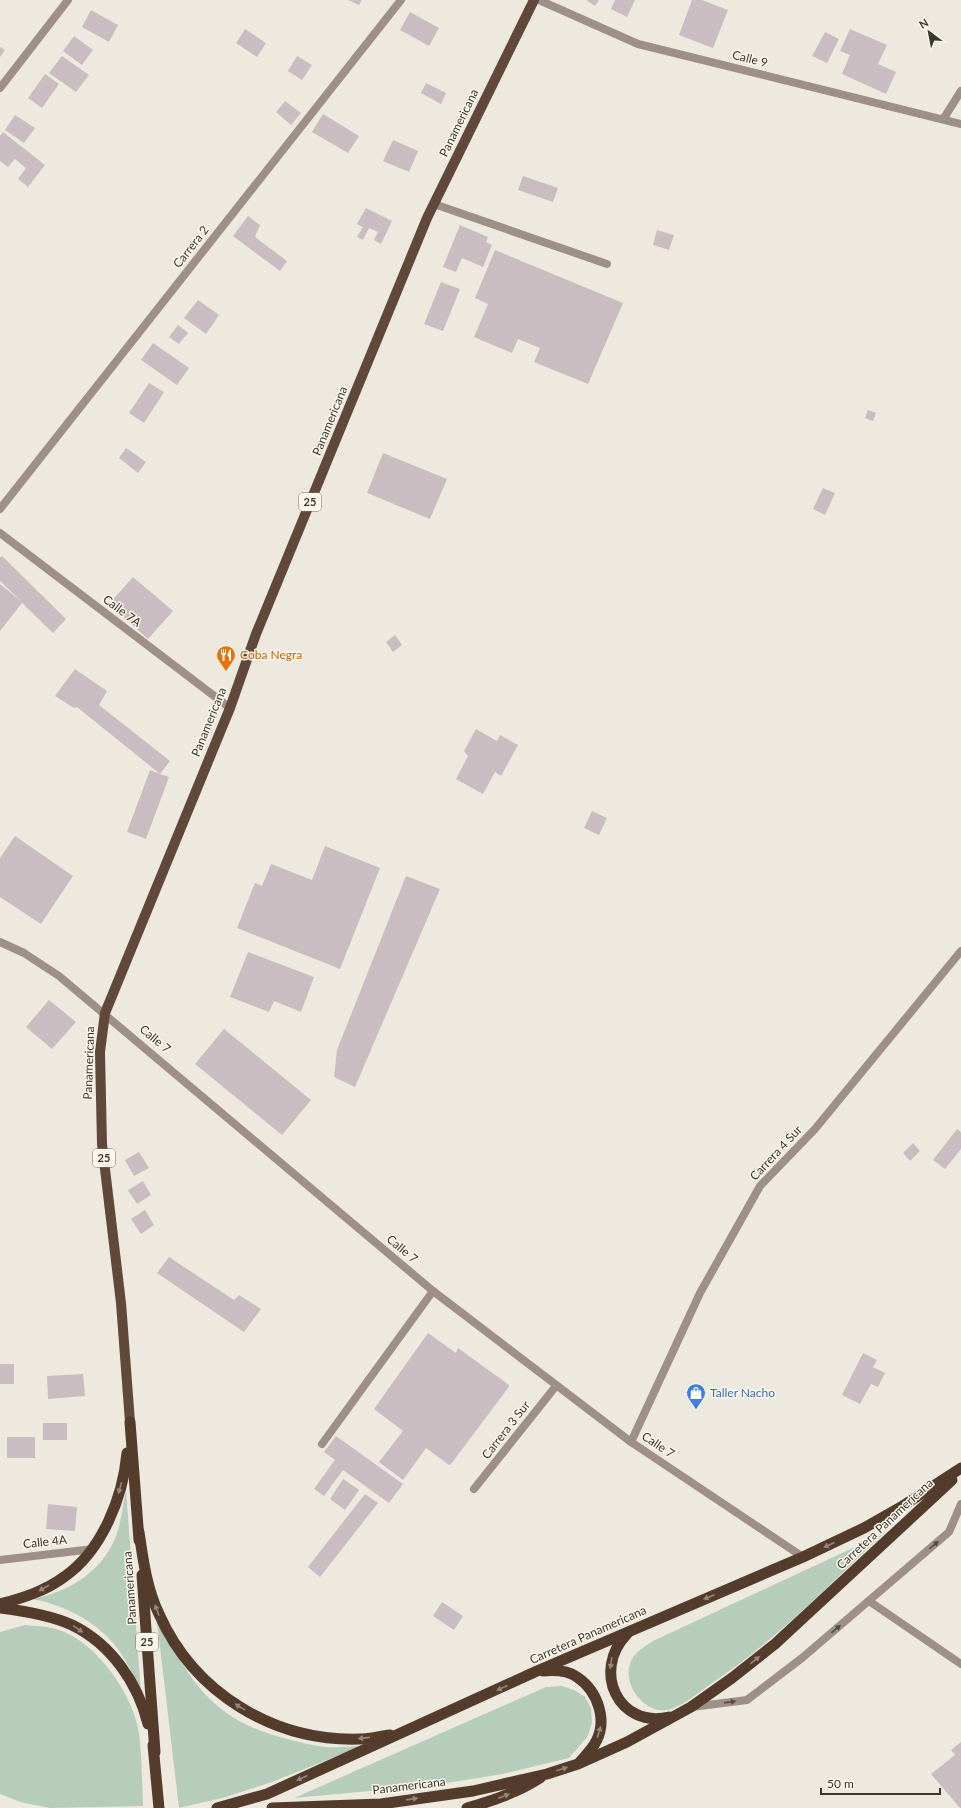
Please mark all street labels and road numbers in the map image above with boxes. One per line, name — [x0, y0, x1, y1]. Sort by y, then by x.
street label: Calle 9 — [731, 47, 769, 70]
street label: Panamericana — [436, 86, 481, 159]
street label: Carrera 2 — [170, 223, 212, 271]
street label: Panamericana — [309, 384, 350, 458]
road number: 25 — [299, 493, 321, 511]
street label: Calle 7A — [100, 591, 145, 630]
street label: Panamericana — [188, 685, 229, 759]
street label: Calle 7 — [137, 1021, 174, 1056]
street label: Panamericana — [80, 1026, 97, 1100]
street label: Carrera 4 Sur — [746, 1122, 805, 1183]
road number: 25 — [93, 1149, 115, 1167]
street label: Calle 7 — [384, 1231, 421, 1266]
street label: Carrera 3 Sur — [478, 1397, 533, 1462]
street label: Calle 7 — [639, 1428, 677, 1461]
street label: Carretera Panamericana — [833, 1475, 936, 1572]
street label: Calle 4A — [22, 1532, 69, 1551]
street label: Panamericana — [119, 1551, 140, 1625]
street label: Carretera Panamericana — [527, 1602, 648, 1667]
road number: 25 — [136, 1633, 158, 1651]
street label: Panamericana — [372, 1774, 446, 1797]

